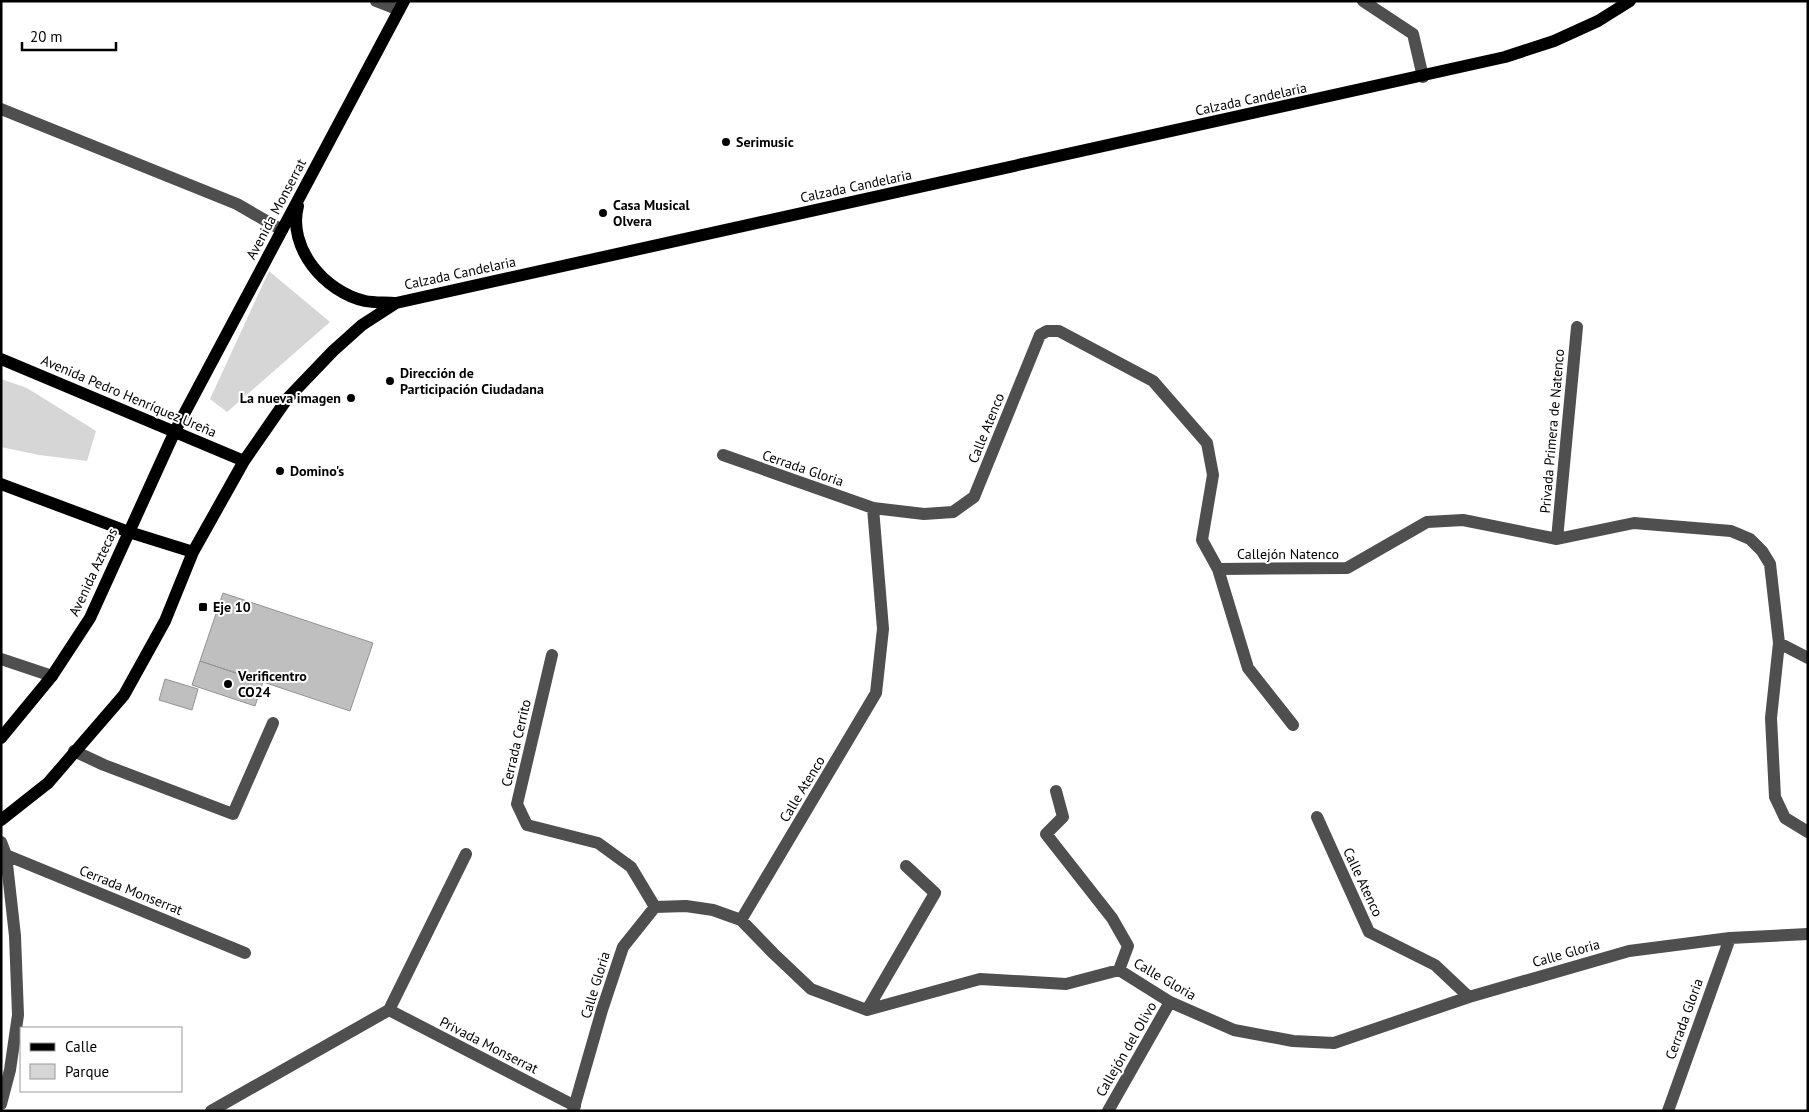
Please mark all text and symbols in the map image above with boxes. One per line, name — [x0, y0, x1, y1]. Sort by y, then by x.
scale bar — [22, 20, 116, 52]
text: 20 m — [30, 27, 63, 46]
street label: Calzada Candelaria — [1194, 78, 1309, 120]
place label: Serimusic — [736, 133, 794, 151]
marker: Serimusic — [720, 136, 732, 148]
street label: Avenida Monserrat — [242, 155, 310, 262]
street label: Calzada Candelaria — [799, 165, 914, 207]
place label: Casa Musical Olvera — [613, 196, 690, 230]
marker: Casa Musical Olvera — [597, 207, 609, 219]
street label: Calzada Candelaria — [403, 252, 518, 294]
street label: Privada Primera de Natenco — [1536, 348, 1568, 514]
street label: Avenida Pedro Henríquez Ureña — [39, 351, 220, 441]
place label: Dirección de Participación Ciudadana — [400, 364, 544, 398]
marker: Dirección de Participación Ciudadana — [384, 375, 396, 387]
place label: La nueva imagen — [240, 389, 341, 407]
street label: Calle Atenco — [964, 390, 1008, 466]
marker: La nueva imagen — [345, 392, 357, 404]
street label: Cerrada Gloria — [760, 446, 846, 490]
place label: Domino's — [290, 462, 344, 480]
marker: Domino's — [274, 465, 286, 477]
street label: Avenida Aztecas — [65, 525, 121, 619]
street label: Callejón Natenco — [1237, 545, 1339, 563]
place label: Eje 10 — [213, 598, 251, 616]
marker: Eje 10 — [197, 601, 209, 613]
place label: Verificentro CO24 — [237, 667, 307, 701]
marker: Verificentro CO24 — [222, 678, 234, 690]
street label: Cerrada Cerrito — [497, 697, 535, 789]
street label: Calle Atenco — [775, 753, 829, 825]
street label: Calle Atenco — [1339, 845, 1387, 919]
street label: Cerrada Monserrat — [77, 861, 185, 919]
street label: Calle Gloria — [1530, 935, 1602, 971]
street label: Calle Gloria — [576, 949, 614, 1021]
street label: Calle Gloria — [1130, 954, 1200, 1004]
street label: Cerrada Gloria — [1661, 976, 1707, 1062]
street label: Callejón del Olivo — [1092, 998, 1160, 1100]
street label: Privada Monserrat — [437, 1012, 542, 1078]
legend — [20, 1027, 182, 1092]
text: Calle — [65, 1037, 97, 1056]
text: Parque — [65, 1062, 109, 1081]

